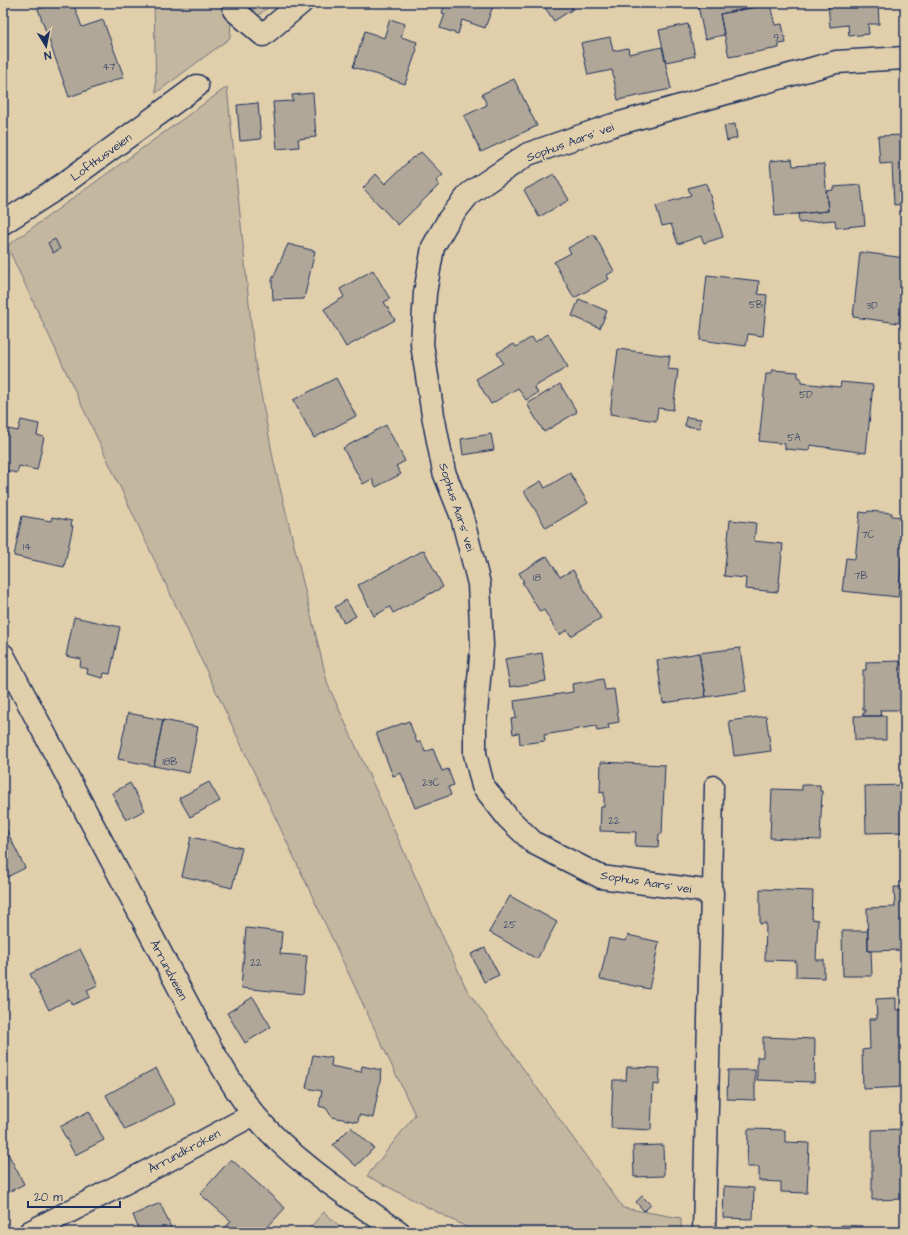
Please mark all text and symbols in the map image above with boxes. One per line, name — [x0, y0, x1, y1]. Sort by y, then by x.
north arrow — [26, 26, 66, 66]
house number: 9 — [773, 31, 779, 45]
text: N — [43, 47, 52, 63]
house number: 47 — [103, 60, 115, 74]
street label: Sophus Aars' vei — [524, 119, 616, 166]
street label: Lofthusveien — [67, 129, 135, 185]
house number: 5B — [749, 298, 763, 312]
house number: 3D — [866, 299, 878, 313]
house number: 5D — [799, 388, 813, 402]
house number: 5A — [787, 431, 801, 445]
street label: Sophus Aars' vei — [434, 461, 479, 554]
house number: 7C — [861, 528, 875, 542]
house number: 14 — [23, 540, 31, 554]
house number: 7B — [854, 569, 868, 583]
house number: 18 — [533, 571, 541, 585]
house number: 18B — [163, 755, 177, 769]
house number: 23C — [422, 776, 440, 790]
house number: 22 — [608, 814, 620, 828]
street label: Sophus Aars' vei — [599, 867, 693, 898]
house number: 25 — [504, 918, 516, 932]
street label: Årrundveien — [146, 937, 192, 1003]
house number: 22 — [250, 956, 262, 970]
street label: Årrundkroken — [145, 1125, 223, 1178]
scale bar — [28, 1183, 120, 1209]
text: 20 m — [34, 1189, 63, 1206]

